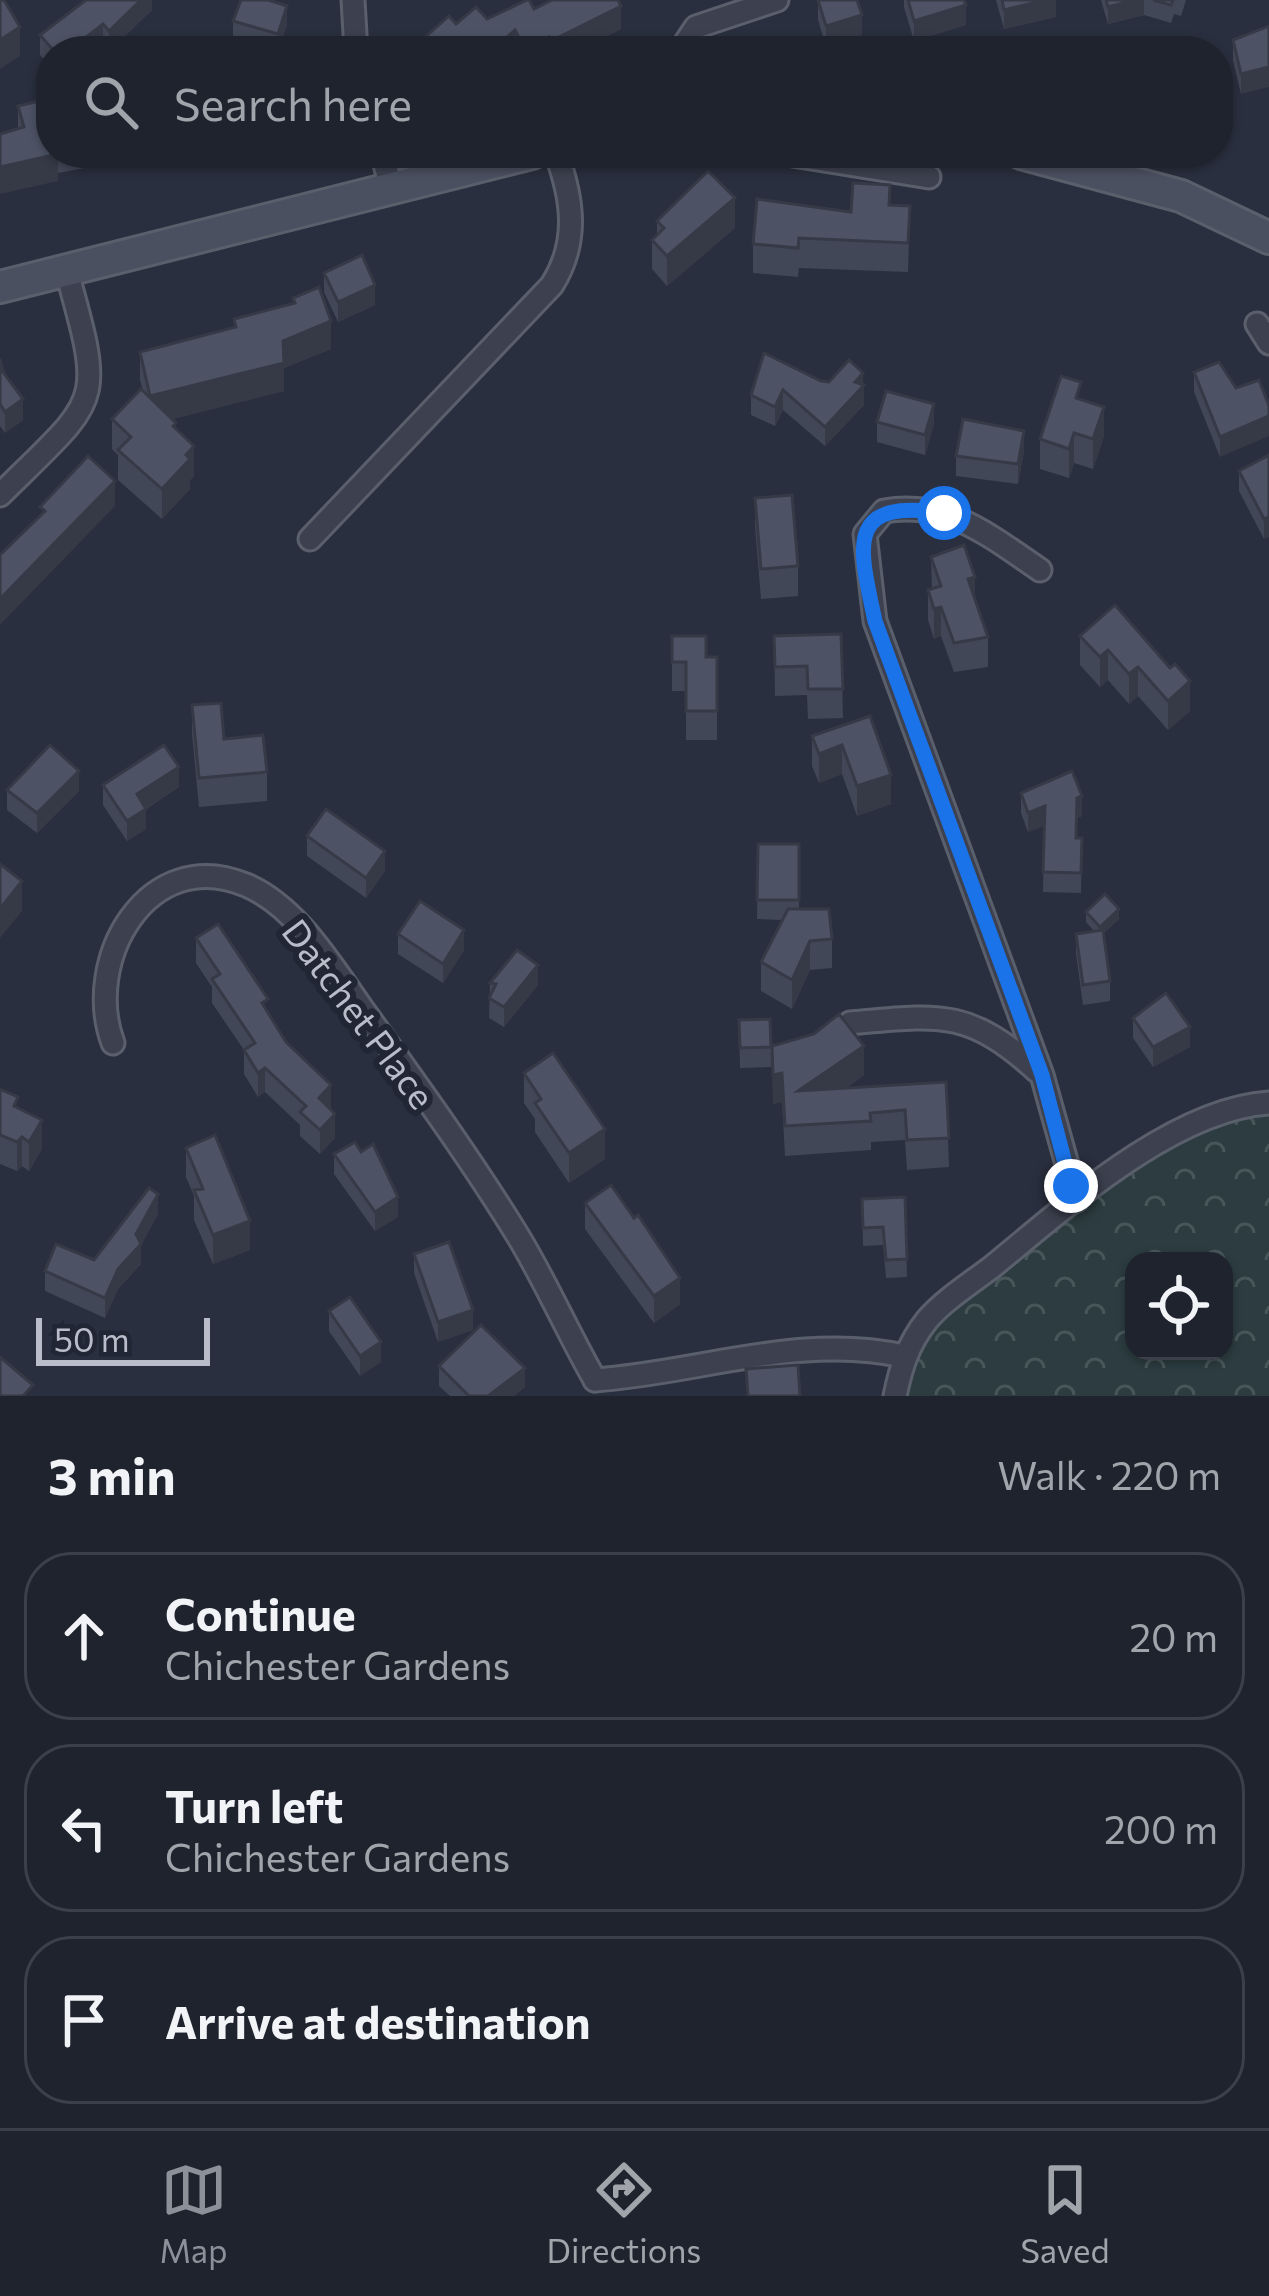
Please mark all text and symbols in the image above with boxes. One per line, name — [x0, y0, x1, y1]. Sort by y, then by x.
search box — [36, 36, 1233, 168]
icon: search — [78, 69, 144, 135]
text: Search here — [174, 75, 412, 130]
route start — [917, 486, 971, 540]
street label: Datchet Place — [274, 910, 446, 1116]
route end — [1044, 1159, 1098, 1213]
map controls — [1125, 1252, 1233, 1360]
button: locate — [1125, 1252, 1233, 1360]
scale bar — [36, 1312, 210, 1365]
text: 50 m — [54, 1318, 130, 1359]
text: 3 min — [48, 1443, 176, 1506]
text: Walk · 220 m — [998, 1450, 1221, 1498]
text: Continue — [165, 1585, 356, 1640]
icon: ahead — [51, 1603, 117, 1669]
text: 20 m — [1130, 1612, 1218, 1660]
text: Chichester Gardens — [165, 1640, 510, 1688]
text: Turn left — [165, 1777, 343, 1832]
icon: left — [51, 1795, 117, 1861]
text: 200 m — [1104, 1804, 1218, 1852]
text: Chichester Gardens — [165, 1832, 510, 1880]
icon: arrive — [51, 1987, 117, 2053]
text: Arrive at destination — [165, 1993, 591, 2048]
tab: Map — [160, 2157, 228, 2270]
tab: Directions — [547, 2157, 701, 2270]
tab: Saved — [1020, 2157, 1109, 2270]

